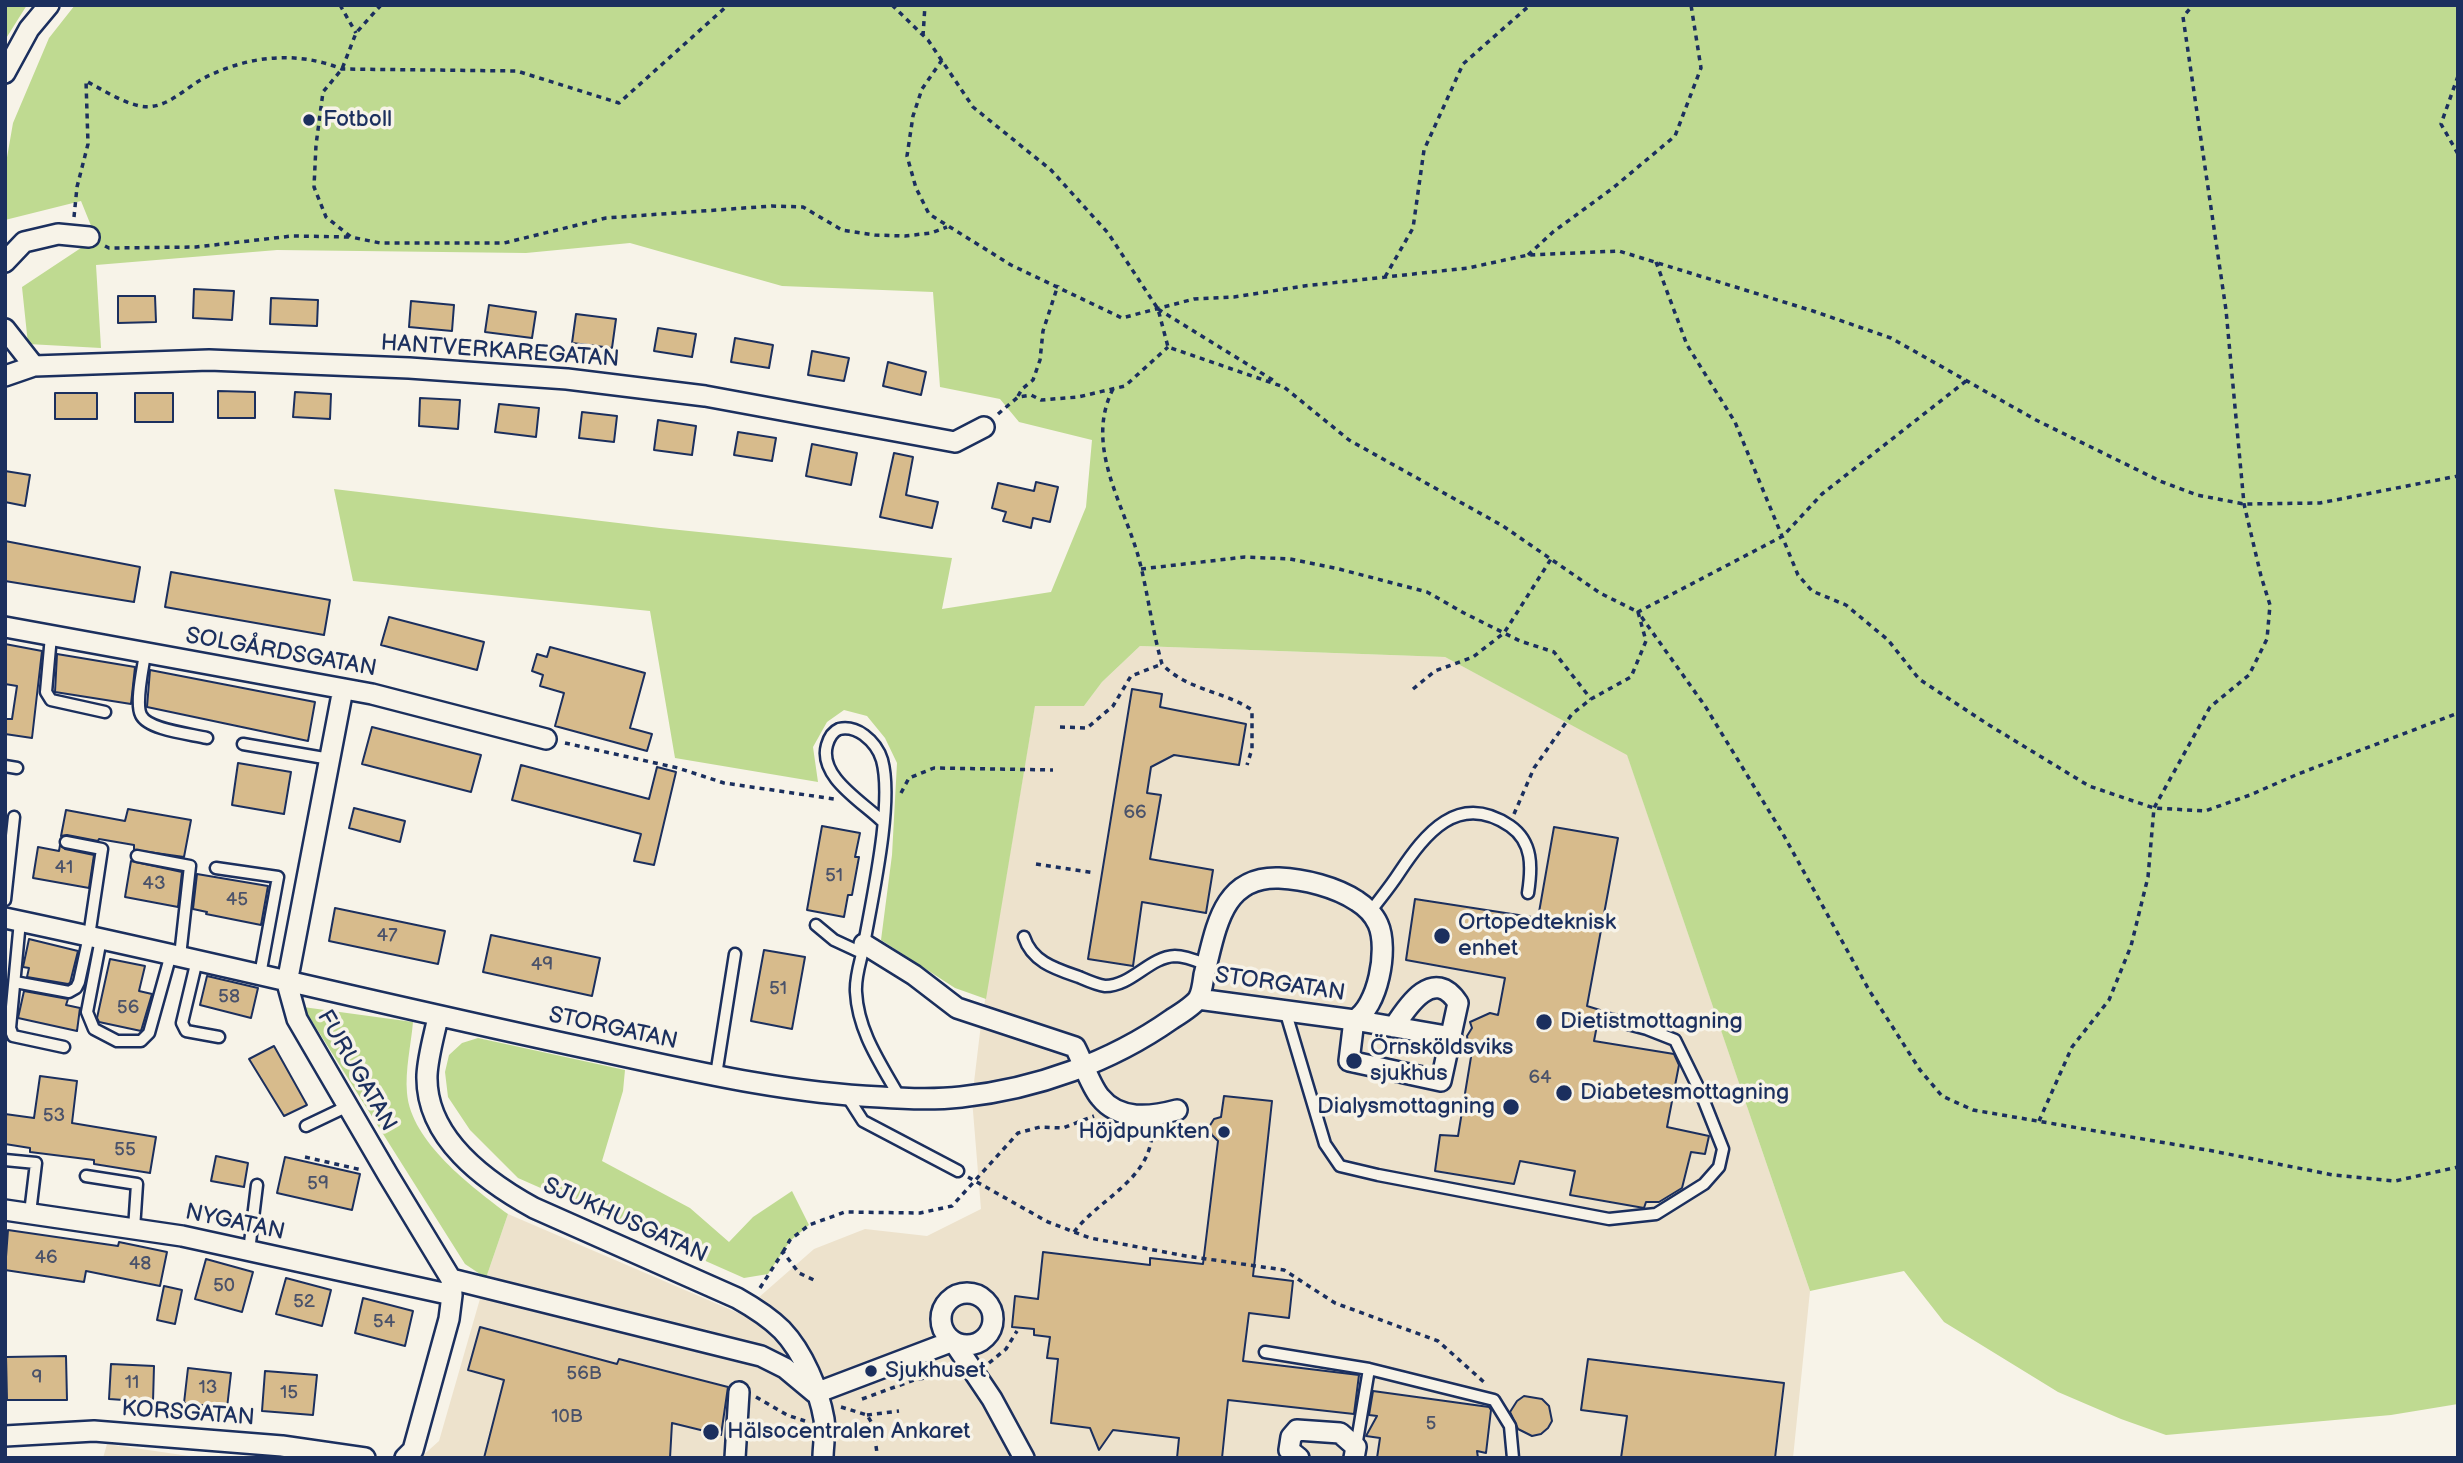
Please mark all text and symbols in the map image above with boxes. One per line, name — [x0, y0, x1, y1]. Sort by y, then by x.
place label: Fotboll — [323, 106, 392, 134]
marker: Fotboll — [301, 112, 317, 128]
street label: HANTVERKAREGATAN — [380, 330, 620, 374]
street label: SOLGÅRDSGATAN — [183, 623, 379, 683]
house number: 66 — [1123, 802, 1147, 824]
house number: 41 — [55, 857, 73, 879]
house number: 51 — [825, 865, 843, 887]
house number: 43 — [142, 873, 166, 895]
house number: 45 — [226, 889, 248, 911]
place label: Ortopedteknisk enhet — [1458, 909, 1616, 963]
house number: 47 — [377, 925, 397, 947]
marker: Ortopedteknisk enhet — [1432, 926, 1452, 946]
house number: 49 — [531, 954, 553, 976]
street label: STORGATAN — [1213, 962, 1347, 1008]
house number: 51 — [769, 978, 787, 1000]
house number: 58 — [218, 986, 240, 1008]
house number: 56 — [117, 997, 139, 1019]
street label: STORGATAN — [546, 1002, 680, 1056]
street label: FURUGATAN — [310, 1006, 402, 1136]
place label: Dietistmottagning — [1560, 1008, 1743, 1036]
marker: Dietistmottagning — [1534, 1012, 1554, 1032]
place label: Örnsköldsviks sjukhus — [1370, 1034, 1513, 1088]
marker: Örnsköldsviks sjukhus — [1344, 1051, 1364, 1071]
house number: 64 — [1528, 1067, 1552, 1089]
place label: Diabetesmottagning — [1580, 1079, 1789, 1107]
marker: Diabetesmottagning — [1554, 1083, 1574, 1103]
place label: Dialysmottagning — [1317, 1093, 1495, 1121]
marker: Dialysmottagning — [1501, 1097, 1521, 1117]
house number: 53 — [43, 1105, 65, 1127]
place label: Höjdpunkten — [1078, 1118, 1210, 1146]
marker: Höjdpunkten — [1216, 1124, 1232, 1140]
house number: 55 — [114, 1139, 136, 1161]
street label: SJUKHUSGATAN — [539, 1172, 711, 1270]
house number: 59 — [307, 1173, 329, 1195]
street label: NYGATAN — [183, 1199, 287, 1247]
house number: 46 — [34, 1247, 58, 1269]
house number: 48 — [129, 1253, 151, 1275]
house number: 50 — [213, 1275, 235, 1297]
house number: 52 — [293, 1291, 315, 1313]
house number: 54 — [373, 1311, 395, 1333]
place label: Sjukhuset — [885, 1357, 986, 1385]
house number: 56B — [566, 1363, 602, 1385]
marker: Sjukhuset — [863, 1363, 879, 1379]
house number: 9 — [32, 1367, 42, 1389]
house number: 11 — [125, 1372, 139, 1394]
house number: 13 — [198, 1377, 218, 1399]
house number: 15 — [280, 1382, 298, 1404]
street label: KORSGATAN — [120, 1396, 256, 1432]
house number: 10B — [551, 1406, 583, 1428]
house number: 5 — [1426, 1413, 1436, 1435]
place label: Hälsocentralen Ankaret — [727, 1418, 970, 1446]
marker: Hälsocentralen Ankaret — [701, 1422, 721, 1442]

